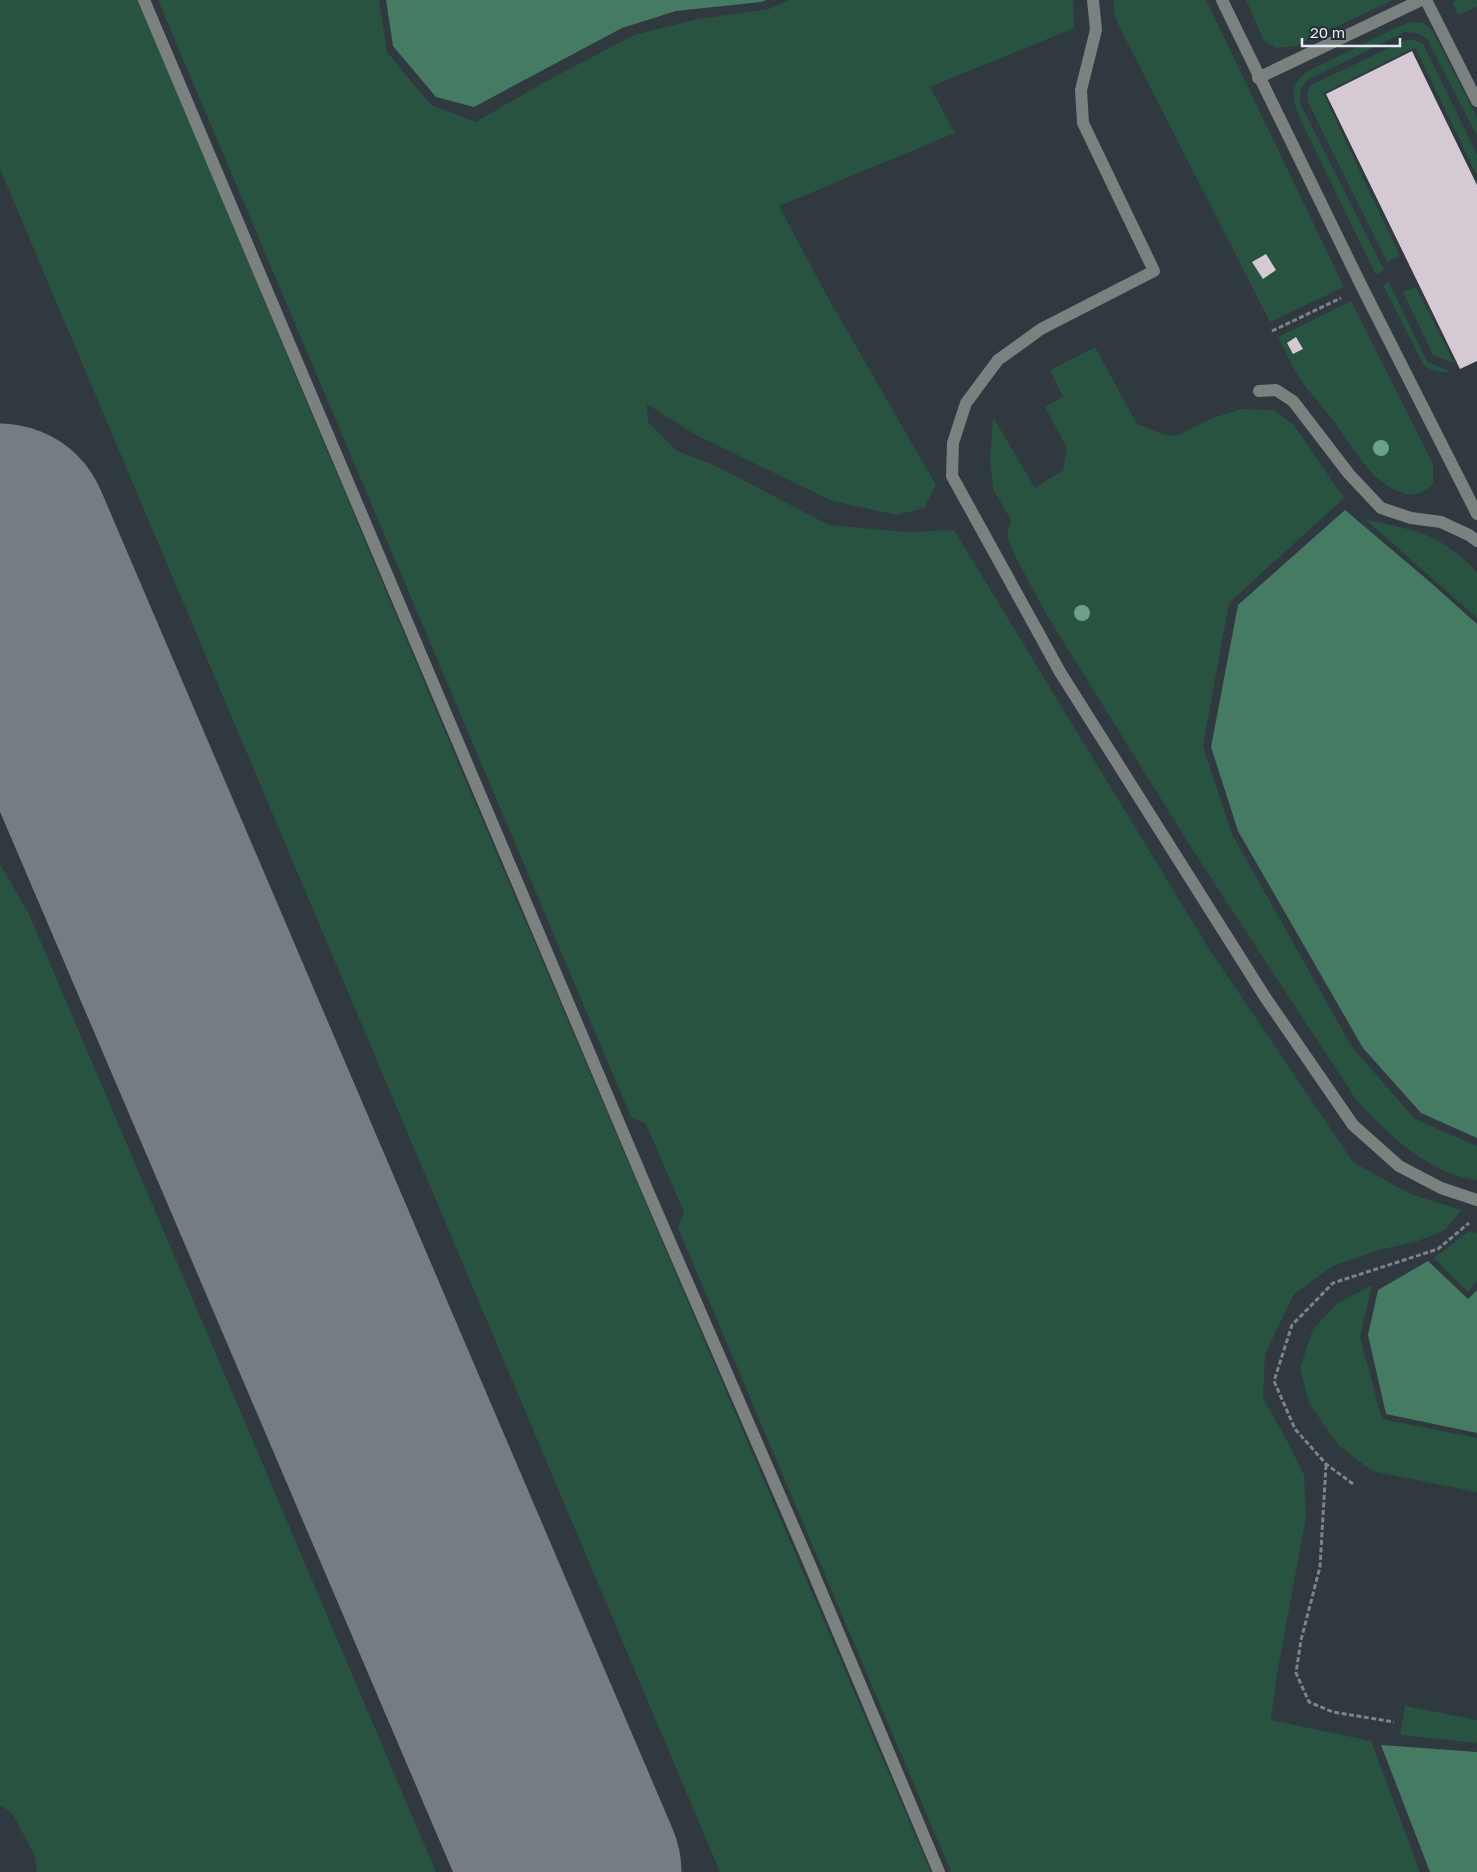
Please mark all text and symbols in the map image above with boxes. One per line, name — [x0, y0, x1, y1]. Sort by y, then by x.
scale bar — [1302, 15, 1400, 47]
text: 20 m — [1310, 23, 1345, 41]

